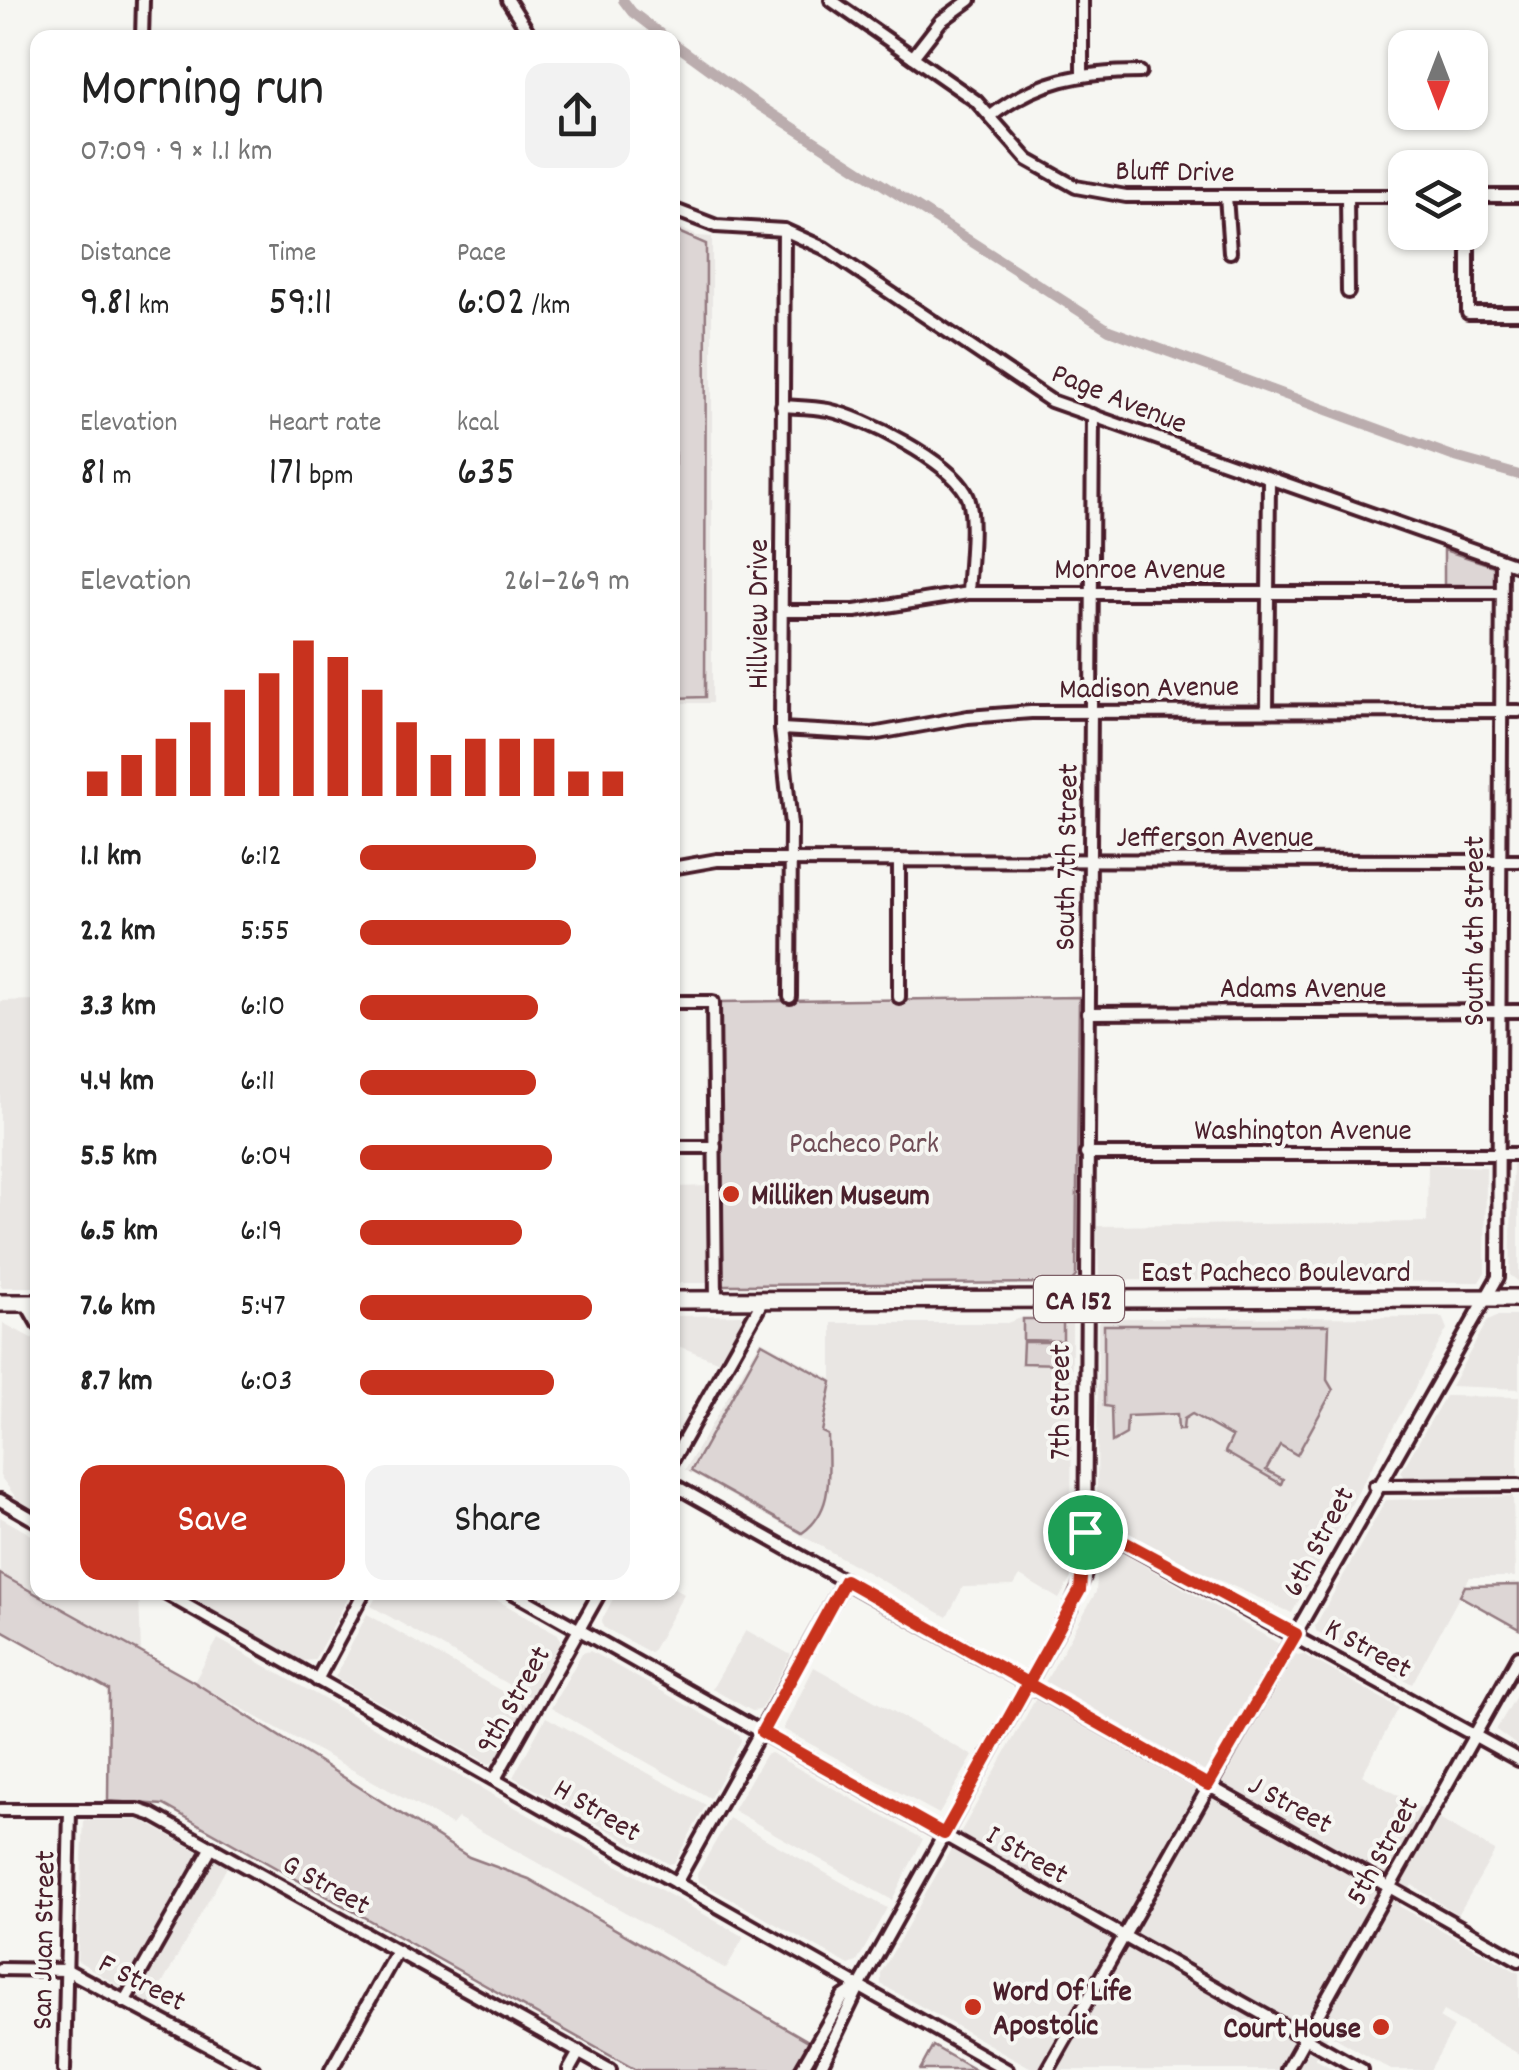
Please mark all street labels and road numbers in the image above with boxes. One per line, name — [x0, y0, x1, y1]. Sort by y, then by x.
street label: Bluff Drive — [1115, 152, 1235, 197]
street label: Page Avenue — [1044, 354, 1193, 448]
street label: Hillview Drive — [740, 539, 783, 689]
street label: Monroe Avenue — [1054, 551, 1226, 594]
street label: Madison Avenue — [1059, 667, 1239, 714]
street label: South 7th Street — [1046, 763, 1093, 951]
street label: Jefferson Avenue — [1116, 819, 1314, 862]
street label: South 6th Street — [1456, 836, 1499, 1026]
street label: Adams Avenue — [1220, 970, 1386, 1013]
street label: Washington Avenue — [1194, 1112, 1412, 1155]
street label: East Pacheco Boulevard — [1141, 1254, 1411, 1297]
road number: CA 152 — [1034, 1276, 1124, 1322]
street label: 7th Street — [1042, 1344, 1085, 1460]
street label: 6th Street — [1274, 1480, 1368, 1606]
street label: K Street — [1315, 1609, 1418, 1692]
street label: 9th Street — [468, 1639, 564, 1763]
street label: J Street — [1239, 1766, 1339, 1848]
street label: H Street — [544, 1770, 648, 1856]
street label: 5th Street — [1337, 1790, 1432, 1914]
street label: I Street — [976, 1816, 1075, 1898]
street label: G Street — [273, 1845, 377, 1929]
street label: San Juan Street — [23, 1850, 70, 2030]
street label: F Street — [90, 1945, 192, 2025]

